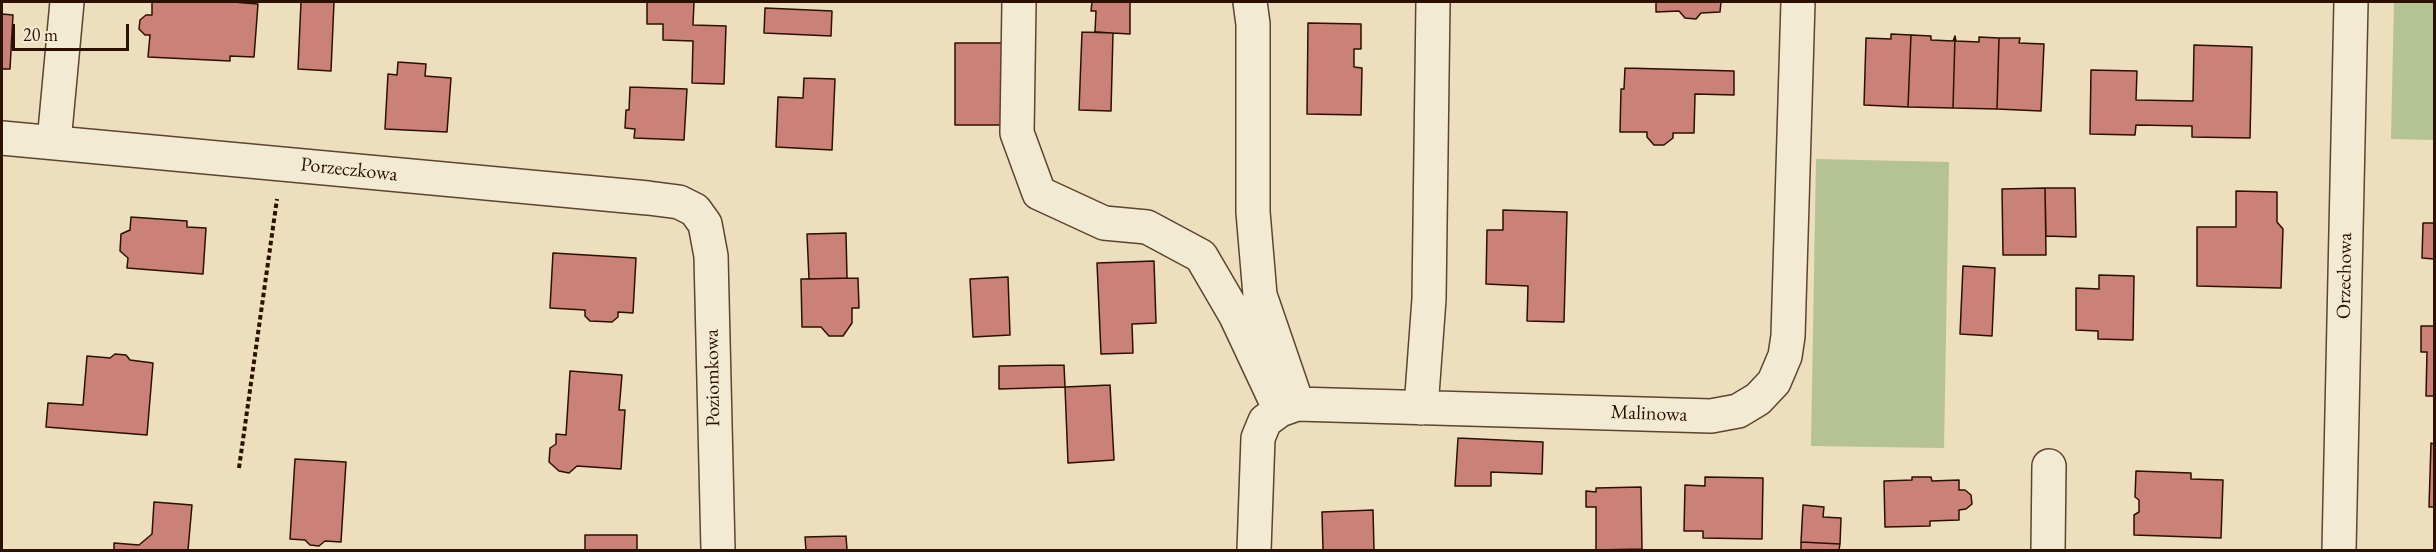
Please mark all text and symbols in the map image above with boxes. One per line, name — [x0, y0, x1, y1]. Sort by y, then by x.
scale bar — [15, 12, 132, 50]
text: 20 m — [23, 23, 58, 46]
street label: Porzeczkowa — [299, 153, 399, 187]
street label: Orzechowa — [2332, 233, 2358, 319]
street label: Poziomkowa — [700, 329, 726, 427]
street label: Malinowa — [1610, 401, 1688, 427]

